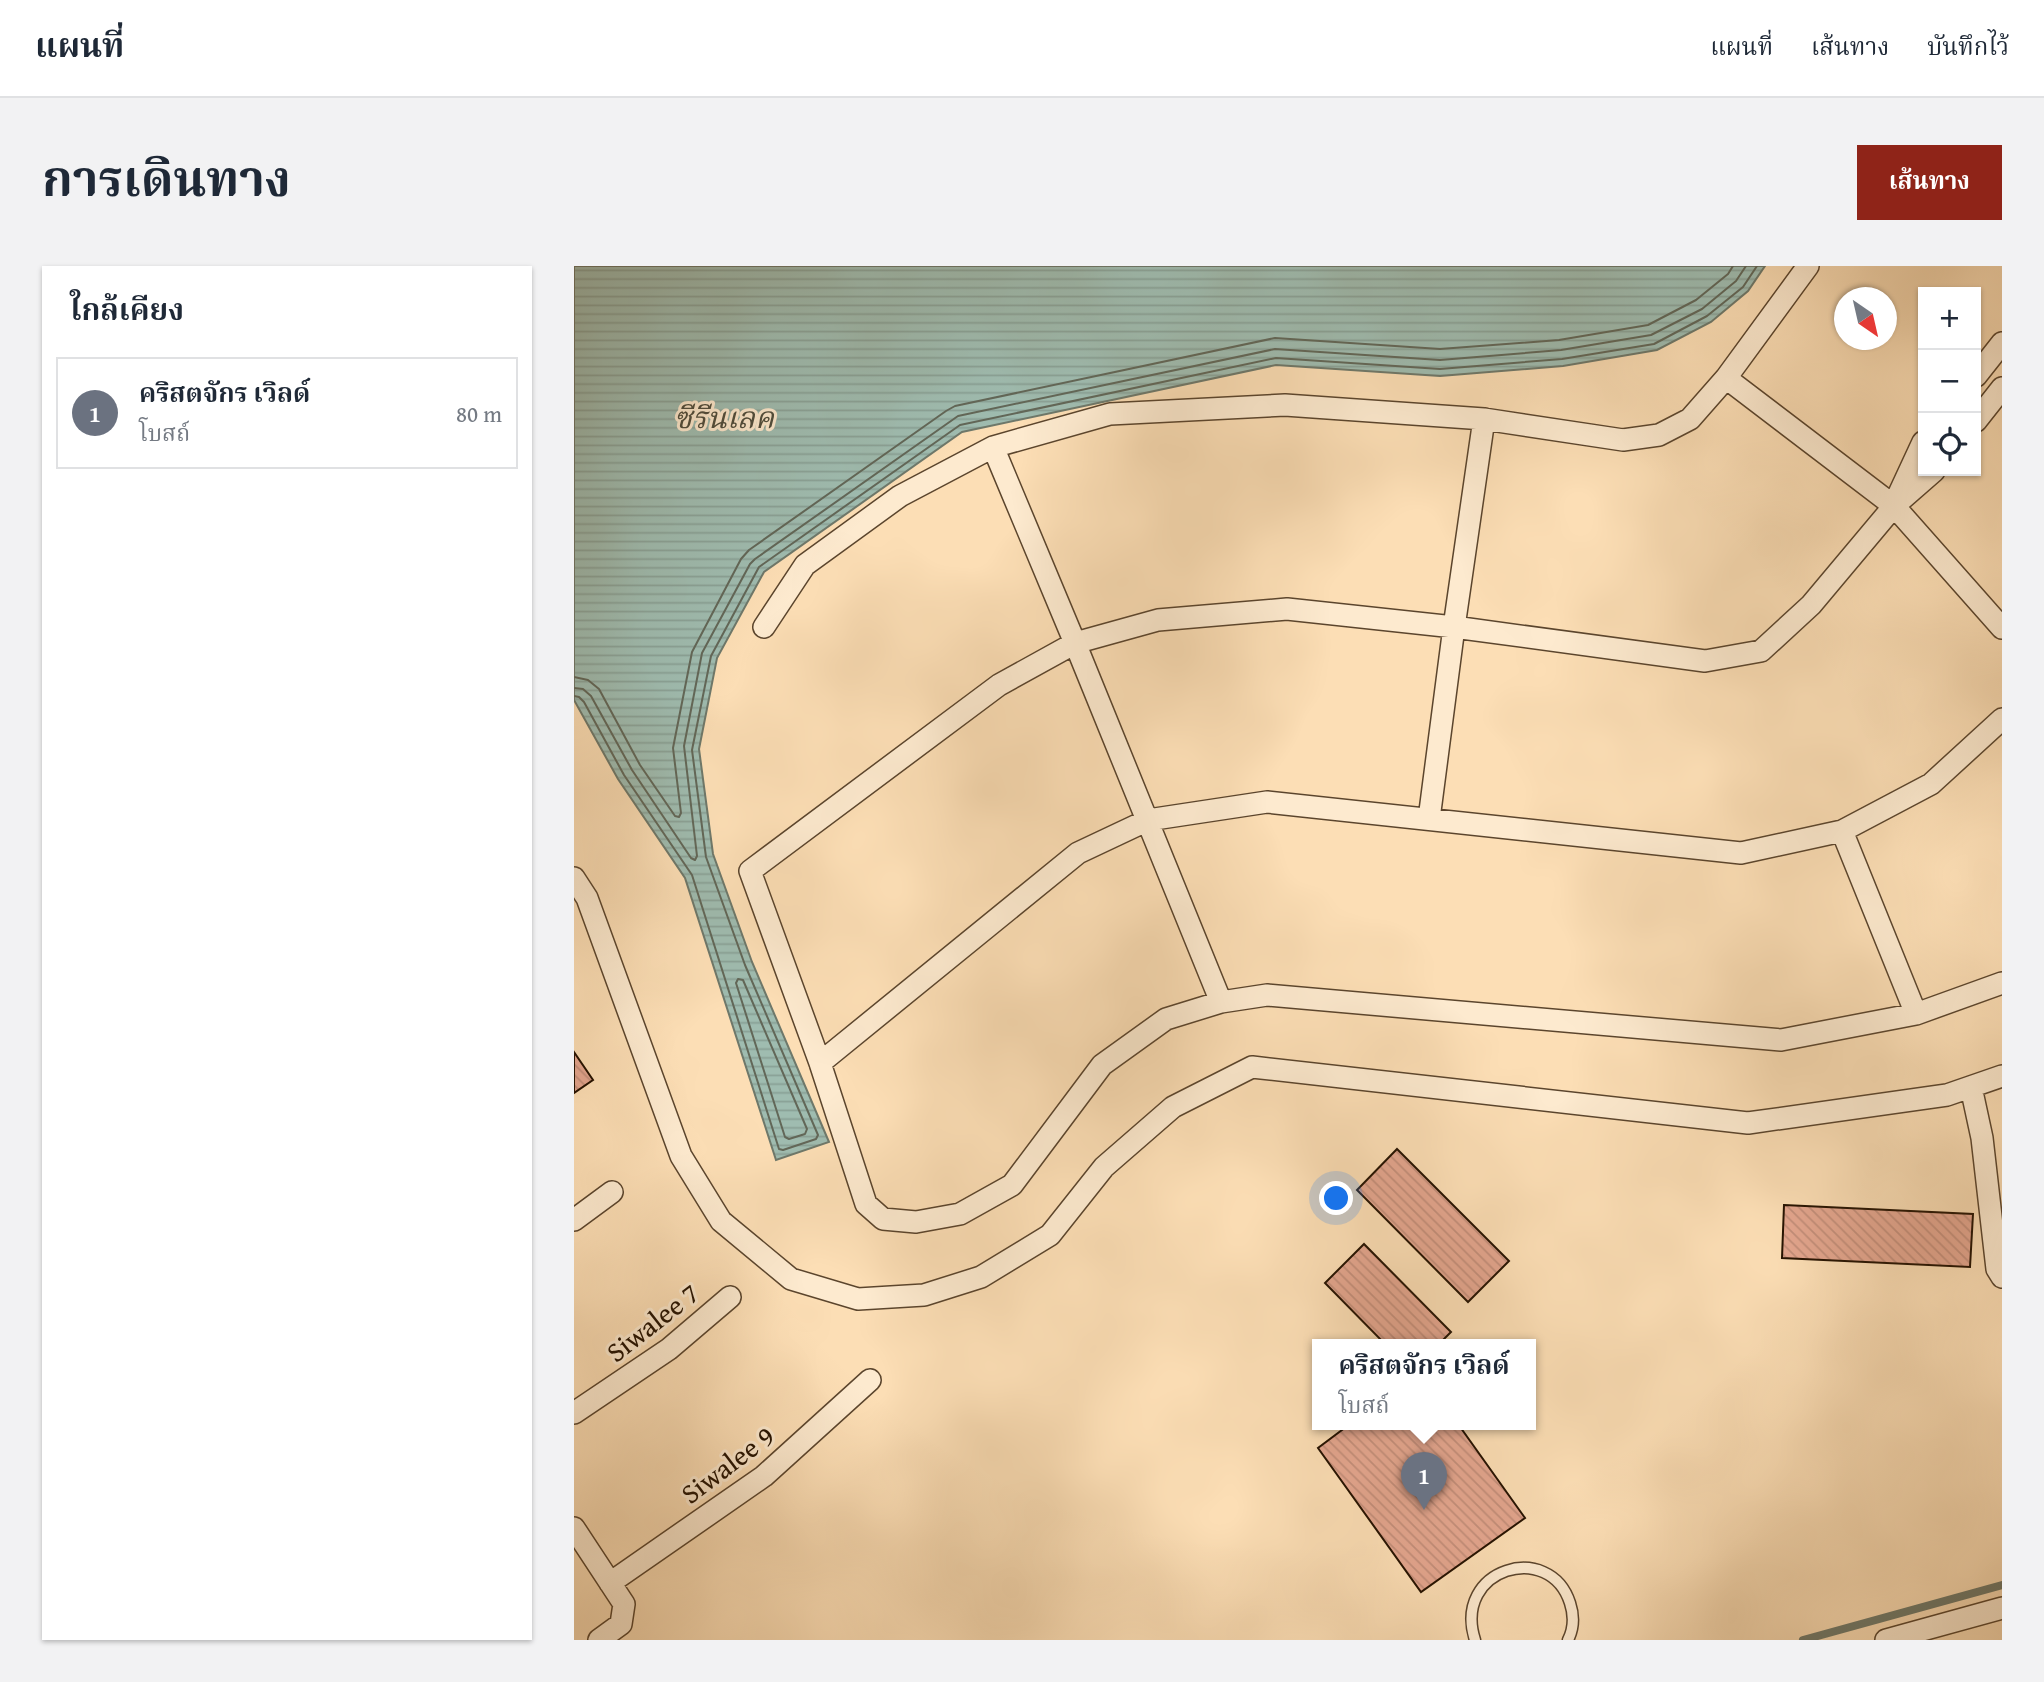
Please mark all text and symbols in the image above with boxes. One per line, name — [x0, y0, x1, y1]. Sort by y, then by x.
text: แผนที่ — [35, 21, 124, 69]
text: แผนที่ — [1710, 29, 1773, 64]
text: เส้นทาง — [1811, 29, 1889, 64]
text: บันทึกไว้ — [1927, 29, 2009, 64]
text: การเดินทาง — [42, 142, 291, 214]
button: เส้นทาง — [1857, 145, 2002, 220]
text: ใกล้เคียง — [70, 287, 184, 331]
north arrow — [1834, 287, 1897, 350]
map controls — [1918, 287, 1981, 476]
button: + — [1918, 287, 1981, 350]
button: − — [1918, 350, 1981, 413]
text: คริสตจักร เวิลด์ — [139, 373, 310, 412]
water label: ซีรีนเลค — [674, 395, 775, 439]
text: 1 — [89, 397, 101, 430]
text: 80 m — [456, 397, 502, 430]
button: locate — [1918, 413, 1981, 476]
text: โบสถ์ — [139, 416, 190, 449]
your location — [1319, 1181, 1353, 1215]
street label: Siwalee 7 — [597, 1273, 707, 1371]
popup — [1312, 1339, 1536, 1430]
text: คริสตจักร เวิลด์ — [1338, 1345, 1510, 1384]
text: โบสถ์ — [1338, 1388, 1390, 1421]
street label: Siwalee 9 — [672, 1415, 782, 1513]
pin: 1 — [1401, 1452, 1447, 1510]

